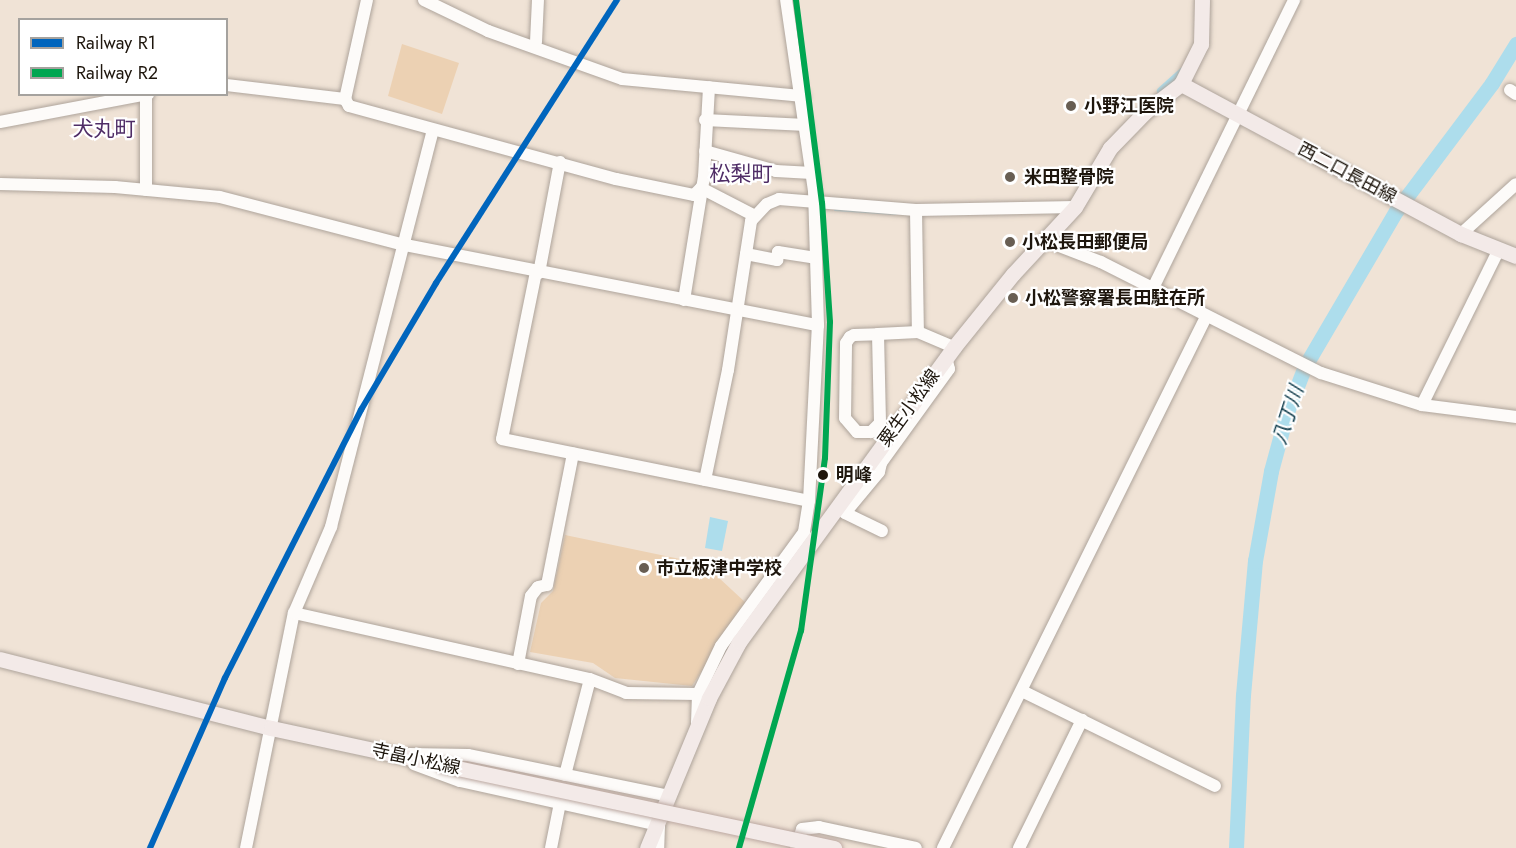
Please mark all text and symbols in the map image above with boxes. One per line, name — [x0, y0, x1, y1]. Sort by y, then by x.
legend — [18, 18, 228, 96]
text: Railway R1 — [76, 30, 156, 56]
text: Railway R2 — [76, 60, 158, 86]
place label: 小野江医院 — [1084, 95, 1174, 117]
marker: 小野江医院 — [1062, 97, 1080, 115]
district label: 犬丸町 — [73, 116, 135, 142]
street label: 西二口長田線 — [1294, 138, 1400, 208]
district label: 松梨町 — [710, 161, 772, 187]
place label: 米田整骨院 — [1024, 166, 1114, 188]
marker: 米田整骨院 — [1001, 168, 1019, 186]
place label: 小松長田郵便局 — [1022, 231, 1148, 253]
marker: 小松長田郵便局 — [1003, 235, 1017, 249]
place label: 小松警察署長田駐在所 — [1025, 287, 1205, 309]
marker: 小松警察署長田駐在所 — [1006, 291, 1020, 305]
street label: 粟生小松線 — [874, 365, 944, 451]
water label: 八丁川 — [1267, 383, 1309, 447]
place label: 明峰 — [836, 464, 872, 486]
marker: 明峰 — [814, 466, 832, 484]
place label: 市立板津中学校 — [656, 557, 782, 579]
marker: 市立板津中学校 — [637, 561, 651, 575]
street label: 寺畠小松線 — [370, 739, 462, 779]

